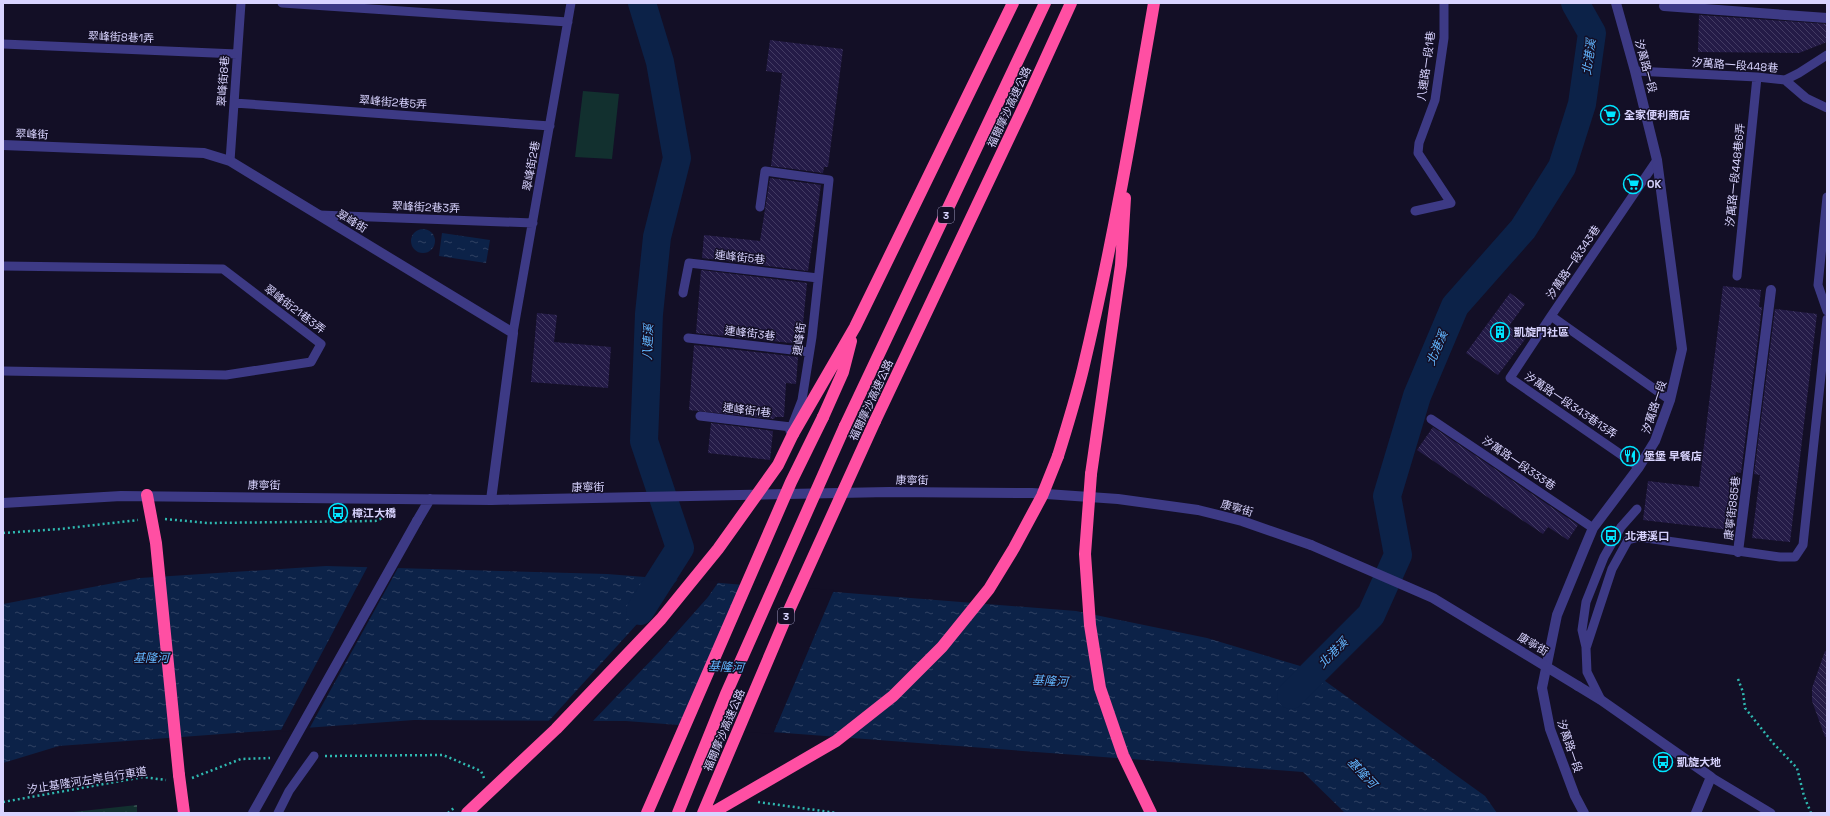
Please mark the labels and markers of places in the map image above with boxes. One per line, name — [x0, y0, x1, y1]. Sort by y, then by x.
supermarket icon: 全家便利商店 — [1599, 104, 1621, 126]
place label: 全家便利商店 — [1624, 108, 1690, 122]
supermarket icon: OK — [1622, 173, 1644, 195]
place label: OK — [1647, 177, 1661, 191]
building icon: 凱旋門社區 — [1489, 321, 1511, 343]
place label: 凱旋門社區 — [1514, 325, 1569, 339]
restaurant icon: 堡堡 早餐店 — [1619, 445, 1641, 467]
place label: 堡堡 早餐店 — [1644, 449, 1702, 463]
bus stop icon: 樟江大橋 — [327, 502, 349, 524]
place label: 樟江大橋 — [352, 506, 396, 520]
bus stop icon: 北港溪口 — [1600, 525, 1622, 547]
place label: 北港溪口 — [1625, 529, 1669, 543]
bus stop icon: 凱旋大地 — [1652, 751, 1674, 773]
place label: 凱旋大地 — [1677, 755, 1721, 769]

